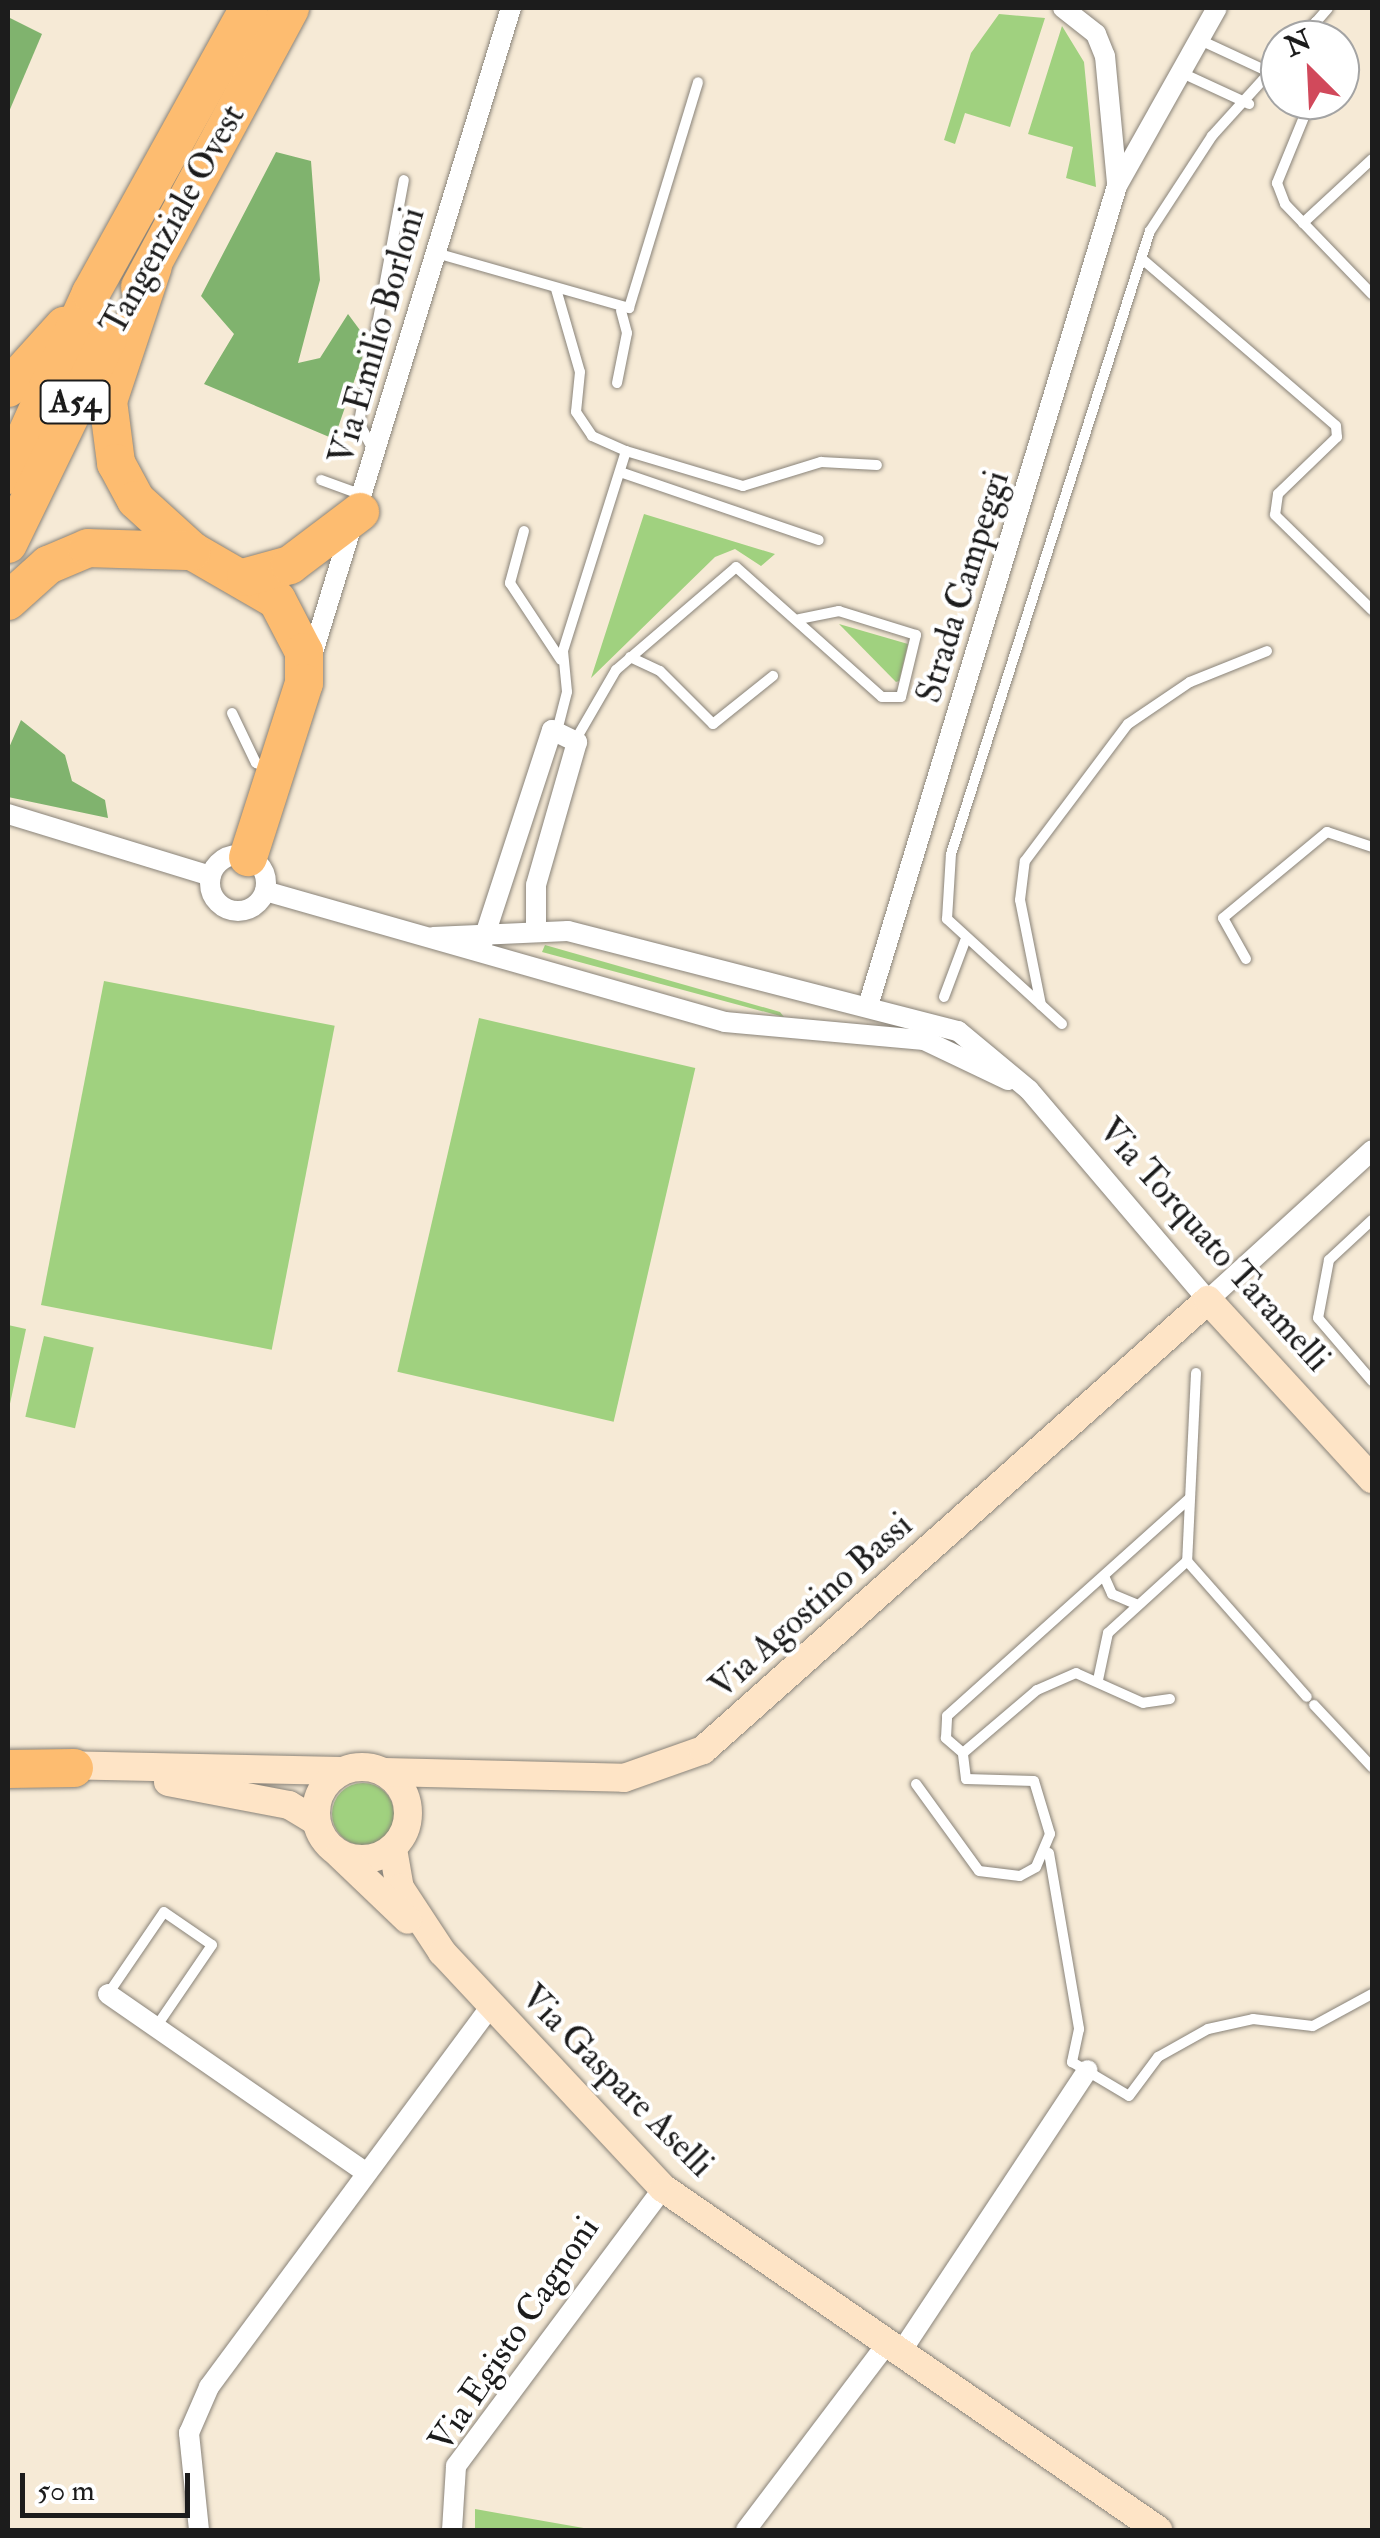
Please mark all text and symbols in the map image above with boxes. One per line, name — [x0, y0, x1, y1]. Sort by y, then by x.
north arrow — [1260, 20, 1360, 120]
text: N — [1280, 23, 1317, 65]
street label: Tangenziale Ovest — [92, 97, 254, 343]
street label: Via Emilio Borloni — [320, 203, 434, 469]
road number: A54 — [38, 375, 112, 429]
street label: Strada Campeggi — [908, 466, 1018, 708]
street label: Via Torquato Taramelli — [1089, 1110, 1339, 1380]
street label: Via Agostino Bassi — [701, 1504, 921, 1708]
street label: Via Gaspare Aselli — [512, 1976, 722, 2186]
street label: Via Egisto Cagnoni — [420, 2209, 608, 2459]
scale bar — [25, 2453, 195, 2515]
text: 50 m — [37, 2472, 95, 2509]

